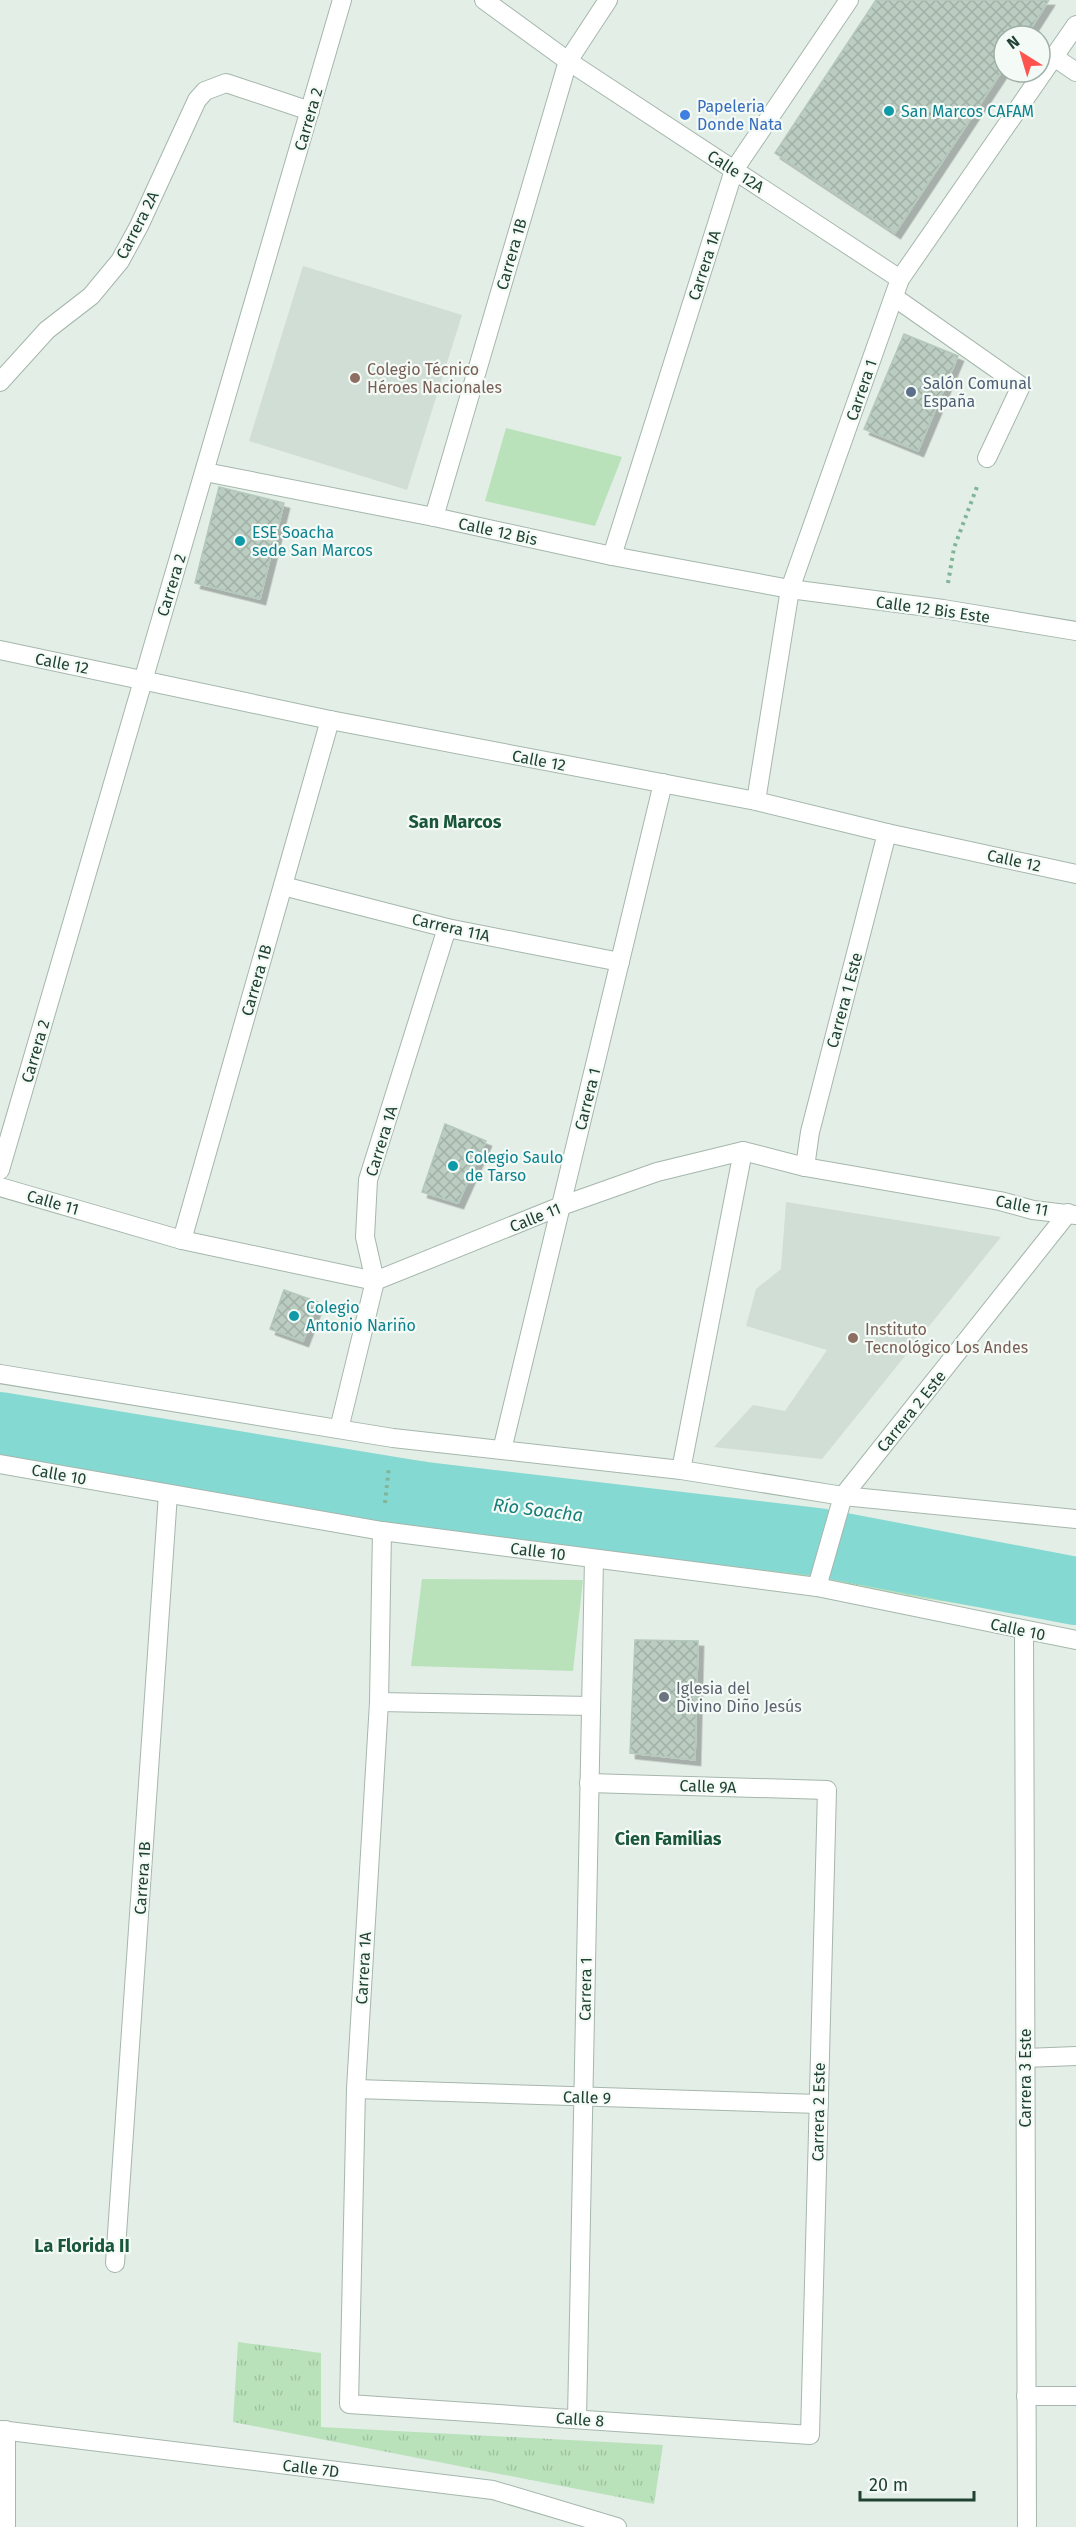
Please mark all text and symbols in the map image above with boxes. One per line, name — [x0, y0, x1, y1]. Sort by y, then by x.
north arrow — [992, 24, 1052, 84]
text: N — [1003, 32, 1023, 53]
street label: Carrera 2 — [290, 85, 327, 153]
place label: Papeleria Donde Nata — [697, 97, 783, 134]
place label: San Marcos CAFAM — [901, 102, 1034, 121]
marker: San Marcos CAFAM — [882, 104, 896, 118]
marker: Papeleria Donde Nata — [678, 108, 692, 122]
street label: Calle 12A — [704, 146, 768, 197]
street label: Carrera 2A — [112, 187, 163, 262]
street label: Carrera 1B — [492, 216, 531, 292]
street label: Carrera 1A — [684, 227, 725, 303]
street label: Carrera 1 — [842, 357, 881, 423]
place label: Colegio Técnico Héroes Nacionales — [367, 360, 502, 397]
marker: Colegio Técnico Héroes Nacionales — [348, 371, 362, 385]
place label: Salón Comunal España — [923, 374, 1032, 411]
marker: Salón Comunal España — [904, 385, 918, 399]
street label: Calle 12 Bis — [457, 514, 539, 549]
place label: ESE Soacha sede San Marcos — [252, 523, 373, 560]
marker: ESE Soacha sede San Marcos — [233, 534, 247, 548]
street label: Carrera 2 — [153, 551, 190, 619]
street label: Calle 12 Bis Este — [875, 592, 991, 627]
street label: Calle 12 — [33, 649, 91, 678]
street label: Calle 12 — [510, 746, 568, 775]
district label: San Marcos — [409, 811, 502, 833]
street label: Calle 12 — [985, 846, 1043, 875]
street label: Carrera 11A — [410, 909, 493, 946]
street label: Carrera 1B — [237, 942, 276, 1018]
street label: Carrera 1 Este — [823, 950, 866, 1050]
street label: Carrera 2 — [17, 1017, 54, 1085]
street label: Carrera 1 — [571, 1066, 604, 1132]
street label: Carrera 1A — [362, 1103, 401, 1179]
place label: Colegio Saulo de Tarso — [465, 1148, 563, 1185]
marker: Colegio Saulo de Tarso — [446, 1159, 460, 1173]
street label: Calle 11 — [25, 1186, 81, 1219]
street label: Calle 11 — [994, 1191, 1050, 1220]
street label: Calle 11 — [507, 1199, 563, 1236]
place label: Colegio Antonio Nariño — [306, 1298, 416, 1335]
marker: Colegio Antonio Nariño — [287, 1309, 301, 1323]
place label: Instituto Tecnológico Los Andes — [865, 1320, 1028, 1357]
marker: Instituto Tecnológico Los Andes — [846, 1331, 860, 1345]
street label: Carrera 2 Este — [873, 1367, 950, 1456]
street label: Calle 10 — [30, 1460, 88, 1489]
water label: Río Soacha — [492, 1494, 584, 1526]
street label: Calle 10 — [509, 1539, 567, 1564]
street label: Calle 10 — [989, 1614, 1047, 1645]
place label: Iglesia del Divino Diño Jesús — [676, 1679, 802, 1716]
marker: Iglesia del Divino Diño Jesús — [657, 1690, 671, 1704]
street label: Calle 9A — [679, 1776, 738, 1797]
district label: Cien Familias — [615, 1828, 722, 1850]
street label: Carrera 1B — [130, 1841, 155, 1915]
street label: Carrera 1A — [352, 1930, 375, 2005]
street label: Carrera 1 — [575, 1957, 596, 2021]
street label: Carrera 3 Este — [1016, 2028, 1035, 2128]
street label: Carrera 2 Este — [808, 2062, 829, 2162]
street label: Calle 9 — [563, 2087, 611, 2108]
district label: La Florida II — [34, 2235, 130, 2257]
street label: Calle 8 — [555, 2408, 605, 2431]
street label: Calle 7D — [281, 2456, 340, 2481]
scale bar — [860, 2464, 974, 2502]
text: 20 m — [869, 2474, 908, 2496]

